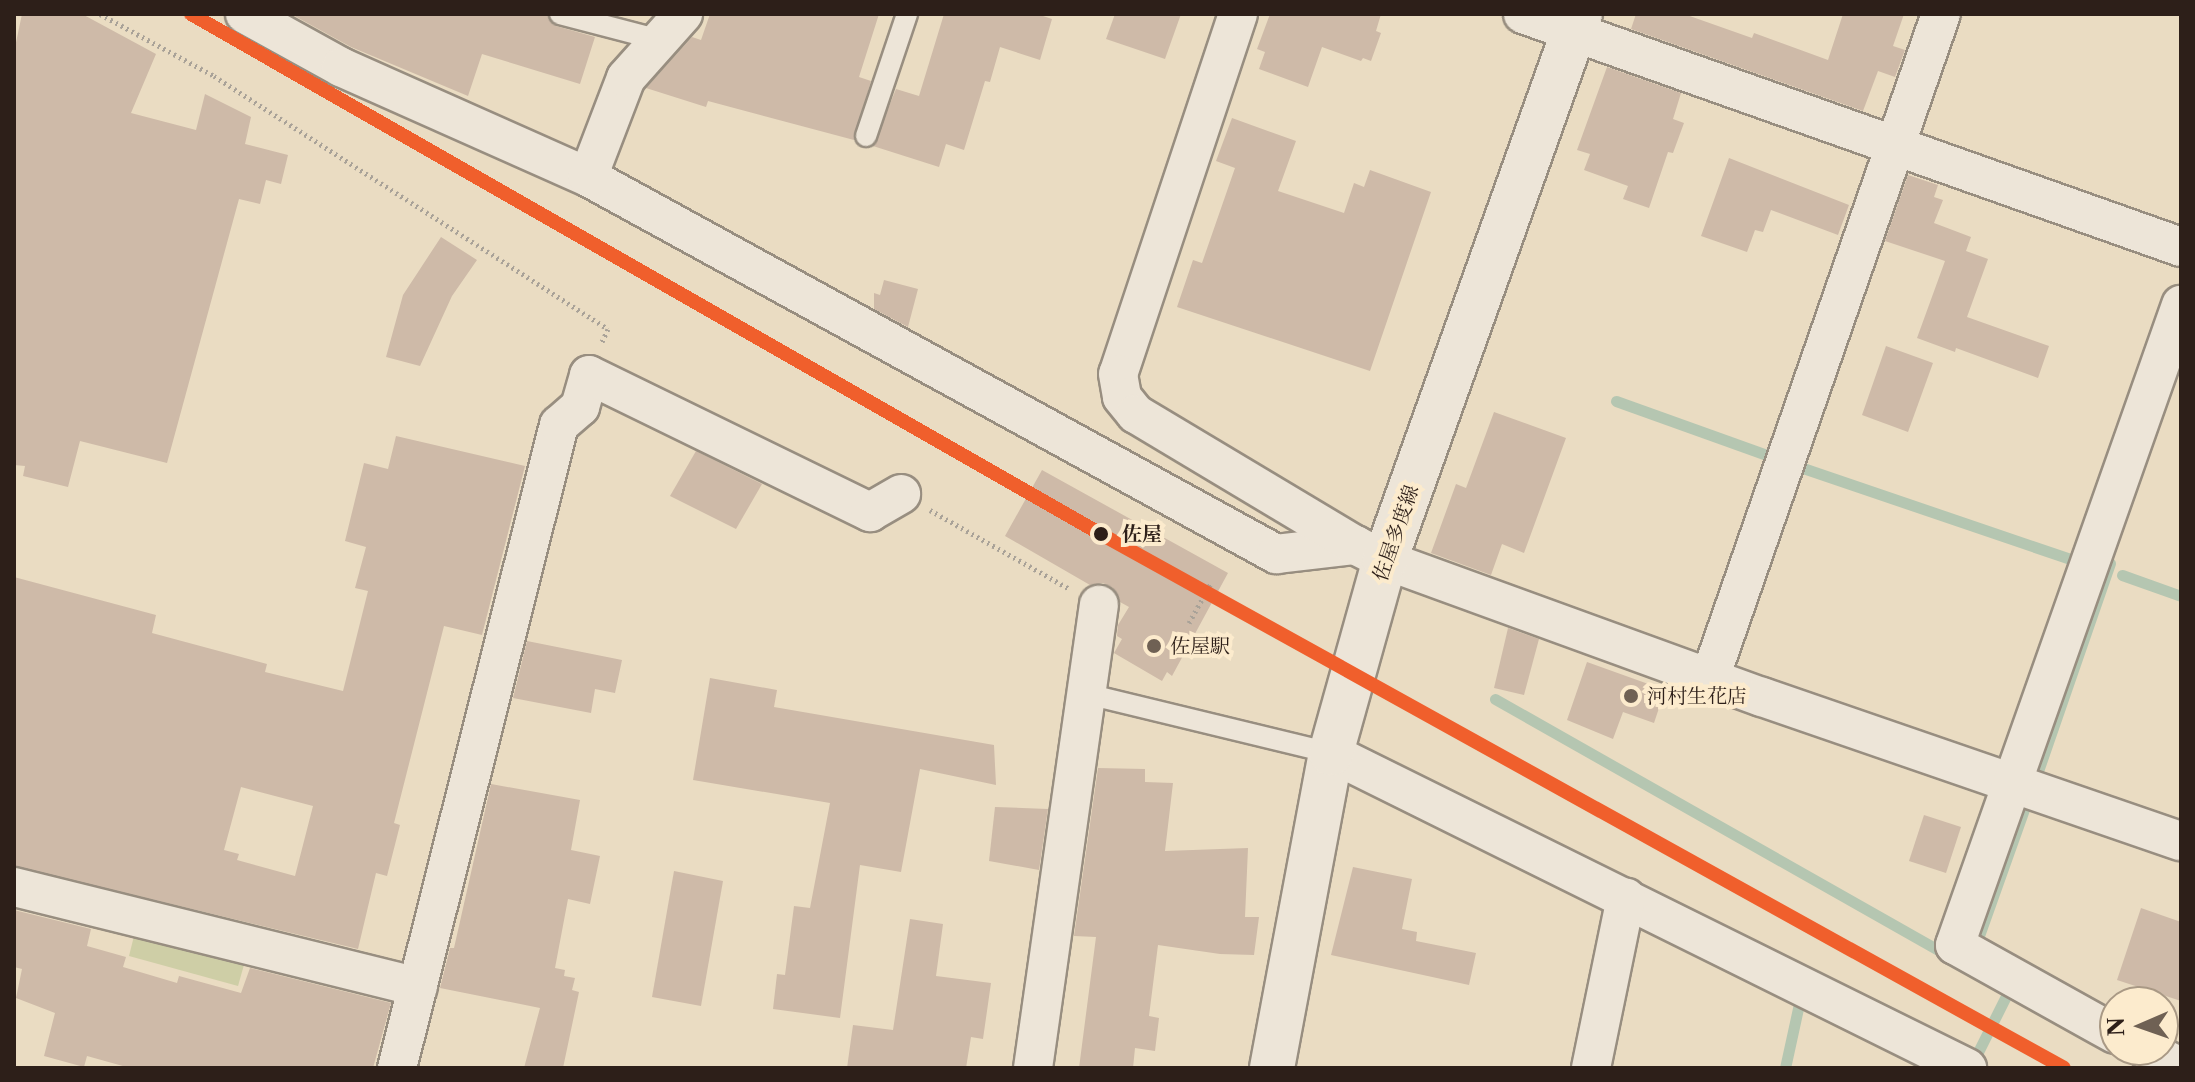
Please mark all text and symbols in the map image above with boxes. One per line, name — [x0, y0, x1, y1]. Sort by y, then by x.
street label: 佐屋多度線 — [1368, 482, 1424, 584]
marker: 佐屋 — [1087, 520, 1115, 548]
place label: 佐屋 — [1122, 522, 1162, 546]
place label: 佐屋駅 — [1170, 634, 1230, 658]
marker: 佐屋駅 — [1145, 637, 1163, 655]
place label: 河村生花店 — [1647, 684, 1747, 708]
marker: 河村生花店 — [1622, 687, 1640, 705]
north arrow — [2099, 986, 2179, 1066]
text: N — [2103, 1017, 2130, 1037]

